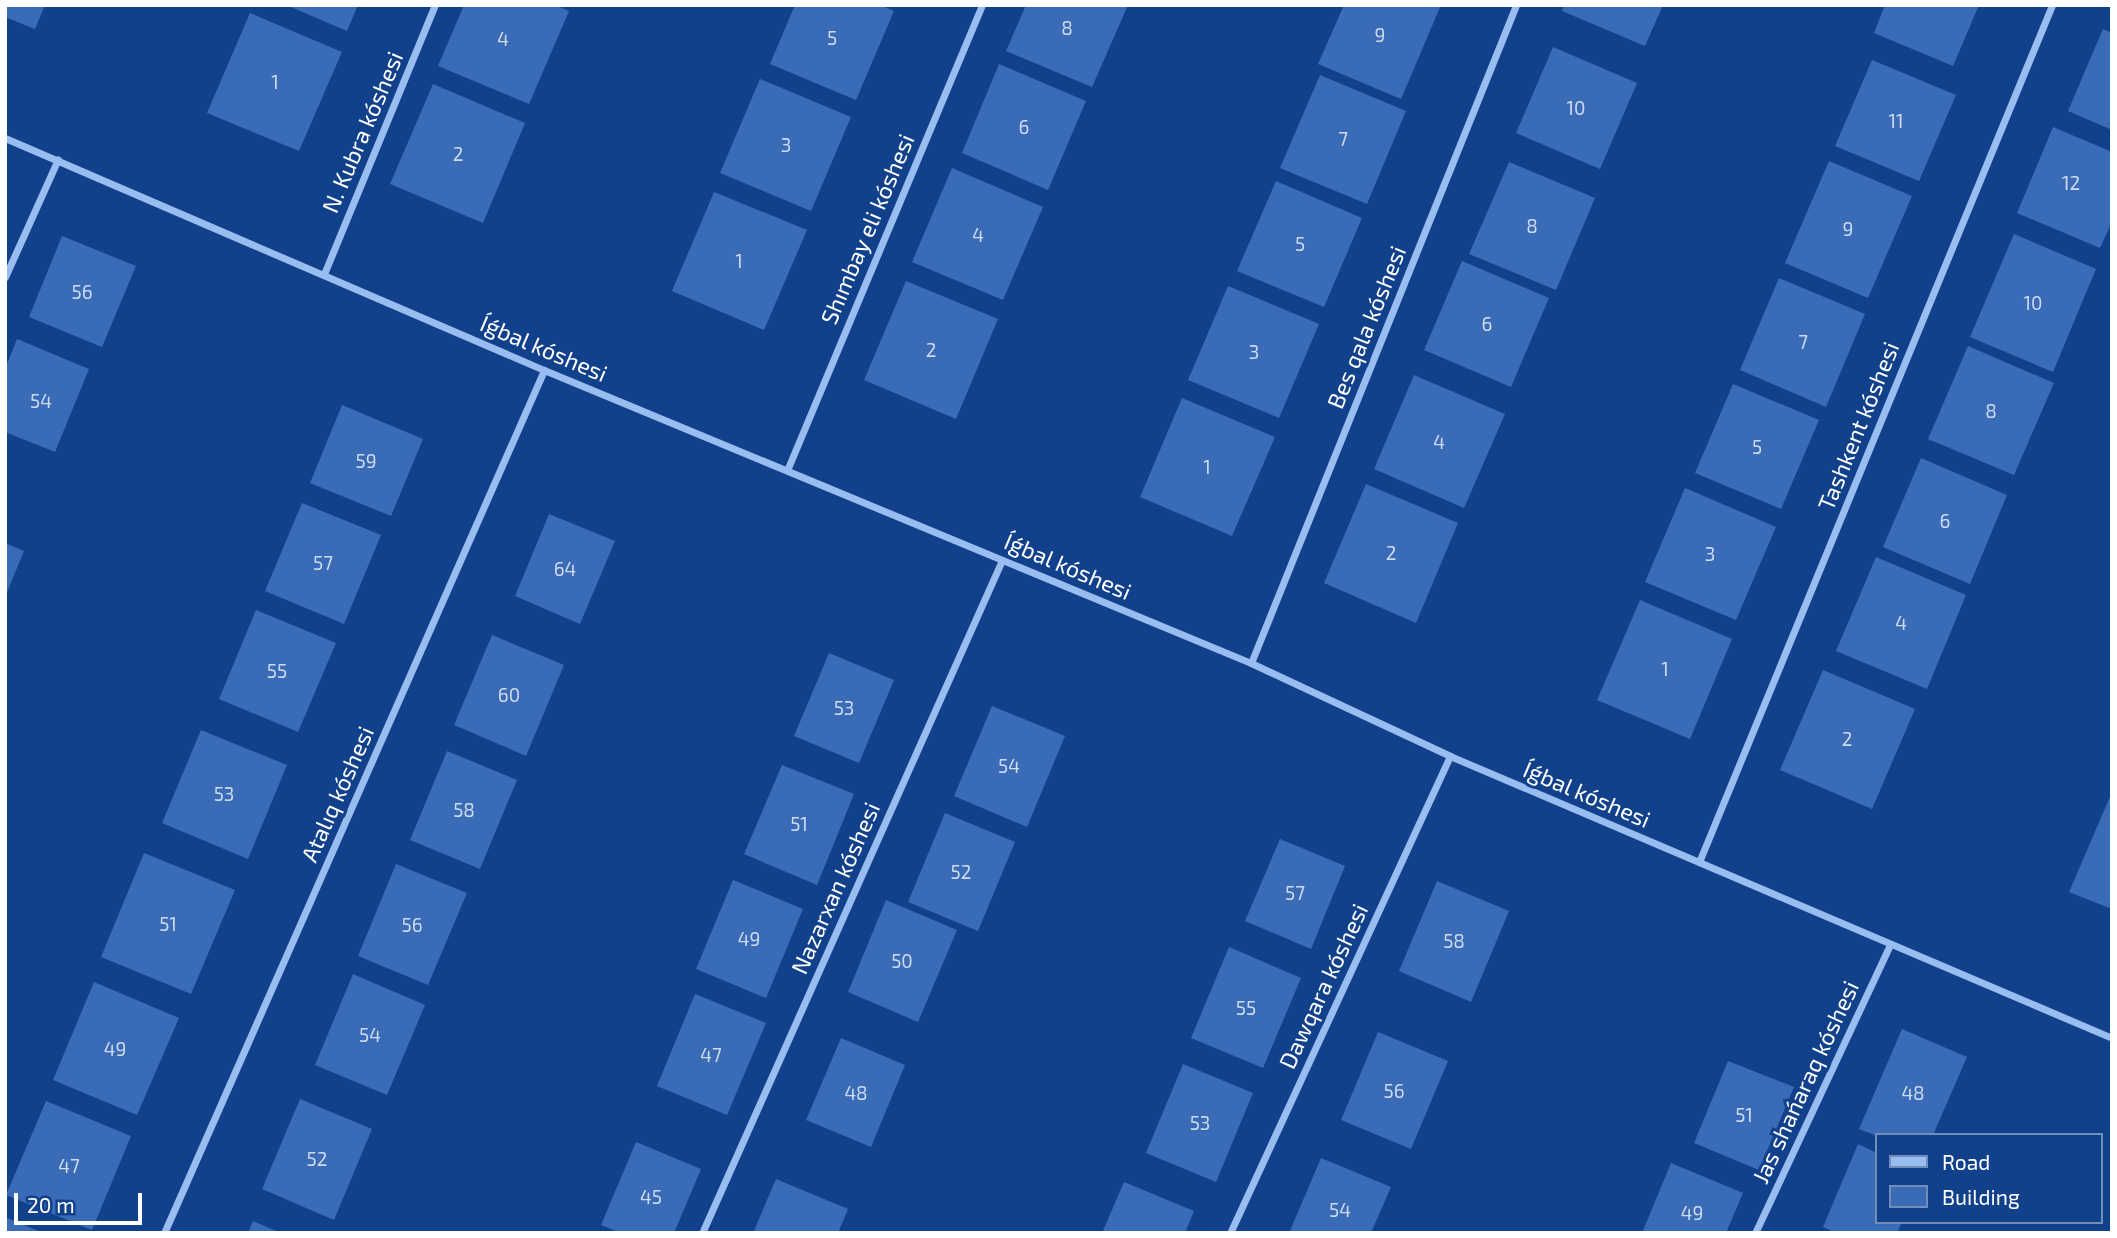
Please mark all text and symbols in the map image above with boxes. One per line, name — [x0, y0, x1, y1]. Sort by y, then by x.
house number: 8 — [1061, 17, 1073, 39]
house number: 9 — [1375, 24, 1385, 46]
house number: 5 — [827, 27, 837, 49]
house number: 4 — [497, 28, 509, 50]
street label: N. Kubra kóshesi — [316, 47, 408, 217]
house number: 1 — [271, 71, 279, 93]
house number: 10 — [1566, 97, 1586, 119]
house number: 11 — [1888, 110, 1904, 132]
house number: 6 — [1019, 116, 1029, 138]
house number: 7 — [1338, 128, 1348, 150]
street label: Shımbay eli kóshesi — [814, 130, 920, 328]
house number: 3 — [781, 134, 791, 156]
house number: 2 — [453, 143, 463, 165]
house number: 12 — [2062, 172, 2080, 194]
house number: 8 — [1526, 215, 1538, 237]
house number: 9 — [1843, 218, 1853, 240]
house number: 4 — [972, 224, 984, 246]
house number: 5 — [1295, 233, 1305, 255]
street label: Bes qala kóshesi — [1321, 242, 1411, 412]
house number: 1 — [735, 250, 743, 272]
house number: 56 — [71, 281, 93, 303]
house number: 10 — [2023, 292, 2043, 314]
street label: Íǵbal kóshesi — [476, 309, 612, 387]
house number: 6 — [1482, 313, 1492, 335]
house number: 7 — [1798, 331, 1808, 353]
street label: Tashkent kóshesi — [1812, 338, 1904, 514]
house number: 2 — [926, 339, 936, 361]
house number: 3 — [1249, 341, 1259, 363]
house number: 54 — [30, 390, 52, 412]
house number: 8 — [1985, 400, 1997, 422]
house number: 4 — [1433, 431, 1445, 453]
house number: 5 — [1752, 436, 1762, 458]
house number: 59 — [355, 450, 377, 472]
house number: 1 — [1203, 456, 1211, 478]
house number: 6 — [1940, 510, 1950, 532]
street label: Íǵbal kóshesi — [1000, 527, 1136, 605]
house number: 2 — [1386, 542, 1396, 564]
house number: 3 — [1705, 543, 1715, 565]
house number: 57 — [313, 552, 333, 574]
house number: 64 — [554, 558, 576, 580]
house number: 4 — [1895, 612, 1907, 634]
house number: 1 — [1661, 658, 1669, 680]
house number: 55 — [267, 660, 287, 682]
house number: 60 — [498, 684, 520, 706]
house number: 53 — [834, 697, 854, 719]
street label: Atalıq kóshesi — [295, 722, 379, 866]
house number: 2 — [1842, 728, 1852, 750]
house number: 54 — [998, 755, 1020, 777]
street label: Íǵbal kóshesi — [1519, 755, 1655, 833]
house number: 53 — [214, 783, 234, 805]
street label: Nazarxan kóshesi — [785, 798, 885, 978]
house number: 58 — [453, 799, 475, 821]
house number: 51 — [790, 813, 808, 835]
house number: 52 — [951, 861, 971, 883]
house number: 57 — [1285, 882, 1305, 904]
street label: Dawqara kóshesi — [1273, 899, 1373, 1073]
house number: 51 — [159, 913, 177, 935]
house number: 56 — [401, 914, 423, 936]
house number: 49 — [738, 928, 760, 950]
house number: 58 — [1443, 930, 1465, 952]
house number: 50 — [891, 950, 913, 972]
street label: Jas shańaraq kóshesi — [1746, 976, 1864, 1188]
house number: 55 — [1236, 997, 1256, 1019]
house number: 54 — [359, 1024, 381, 1046]
house number: 49 — [104, 1038, 126, 1060]
house number: 47 — [700, 1044, 722, 1066]
house number: 56 — [1383, 1080, 1405, 1102]
house number: 48 — [844, 1082, 868, 1104]
house number: 48 — [1901, 1082, 1925, 1104]
house number: 51 — [1735, 1104, 1753, 1126]
house number: 53 — [1190, 1112, 1210, 1134]
legend — [1876, 1133, 2103, 1224]
house number: 52 — [307, 1148, 327, 1170]
text: Road — [1942, 1149, 1990, 1174]
house number: 47 — [58, 1155, 80, 1177]
scale bar — [18, 1178, 145, 1222]
text: Building — [1942, 1184, 2020, 1209]
house number: 45 — [640, 1186, 662, 1208]
text: 20 m — [27, 1192, 75, 1217]
house number: 54 — [1329, 1199, 1351, 1221]
house number: 49 — [1681, 1202, 1703, 1224]

